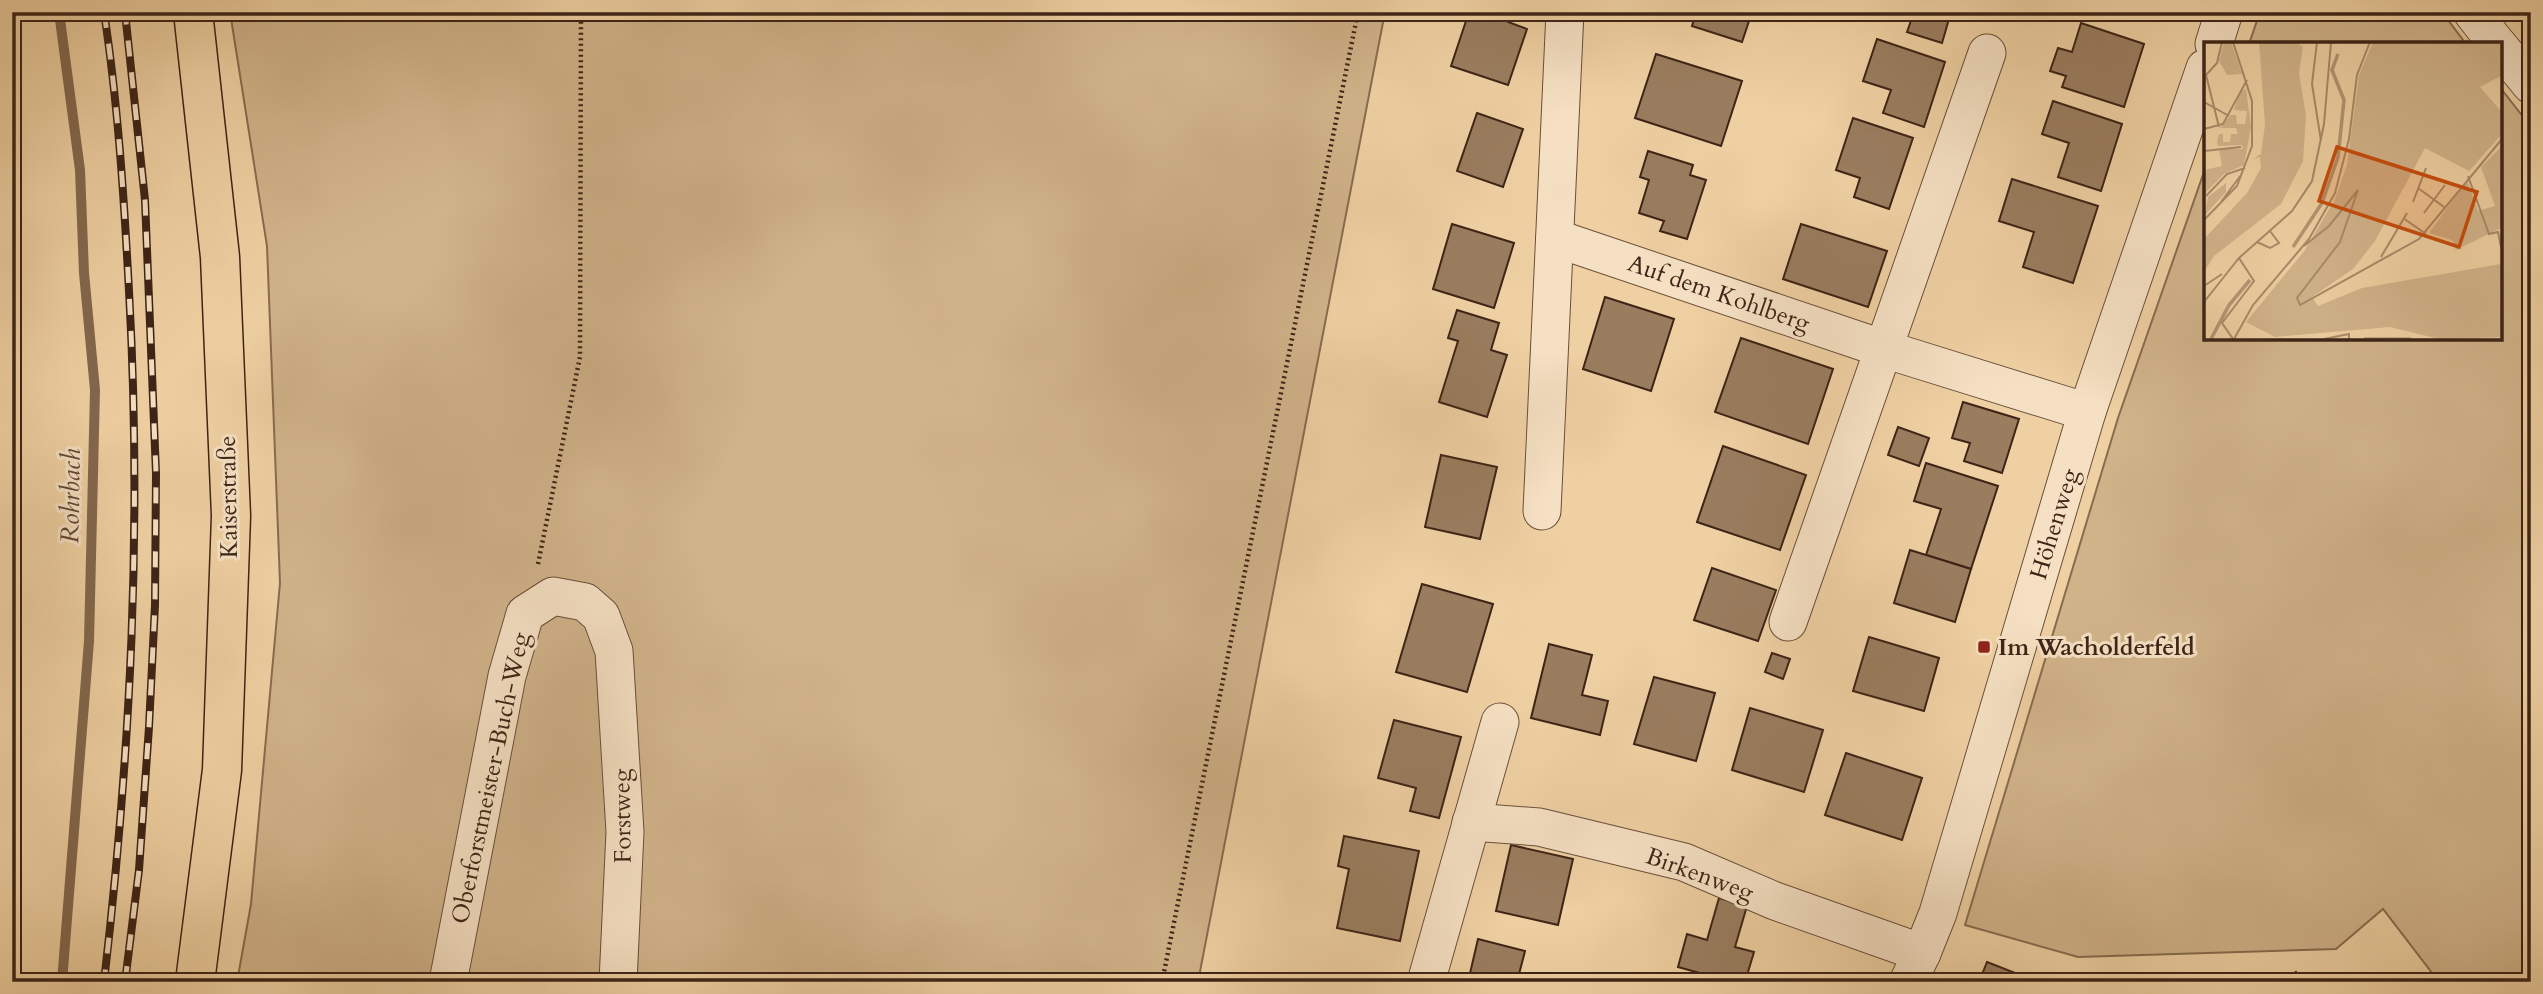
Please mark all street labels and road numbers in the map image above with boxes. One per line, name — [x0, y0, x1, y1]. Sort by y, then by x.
street label: Auf dem Kohlberg — [1623, 247, 1815, 340]
street label: Kaiserstraße — [211, 435, 246, 559]
street label: Höhenweg — [2022, 464, 2087, 584]
street label: Oberforstmeister-Buch-Weg — [443, 629, 538, 927]
street label: Forstweg — [605, 768, 640, 864]
street label: Birkenweg — [1641, 840, 1759, 909]

